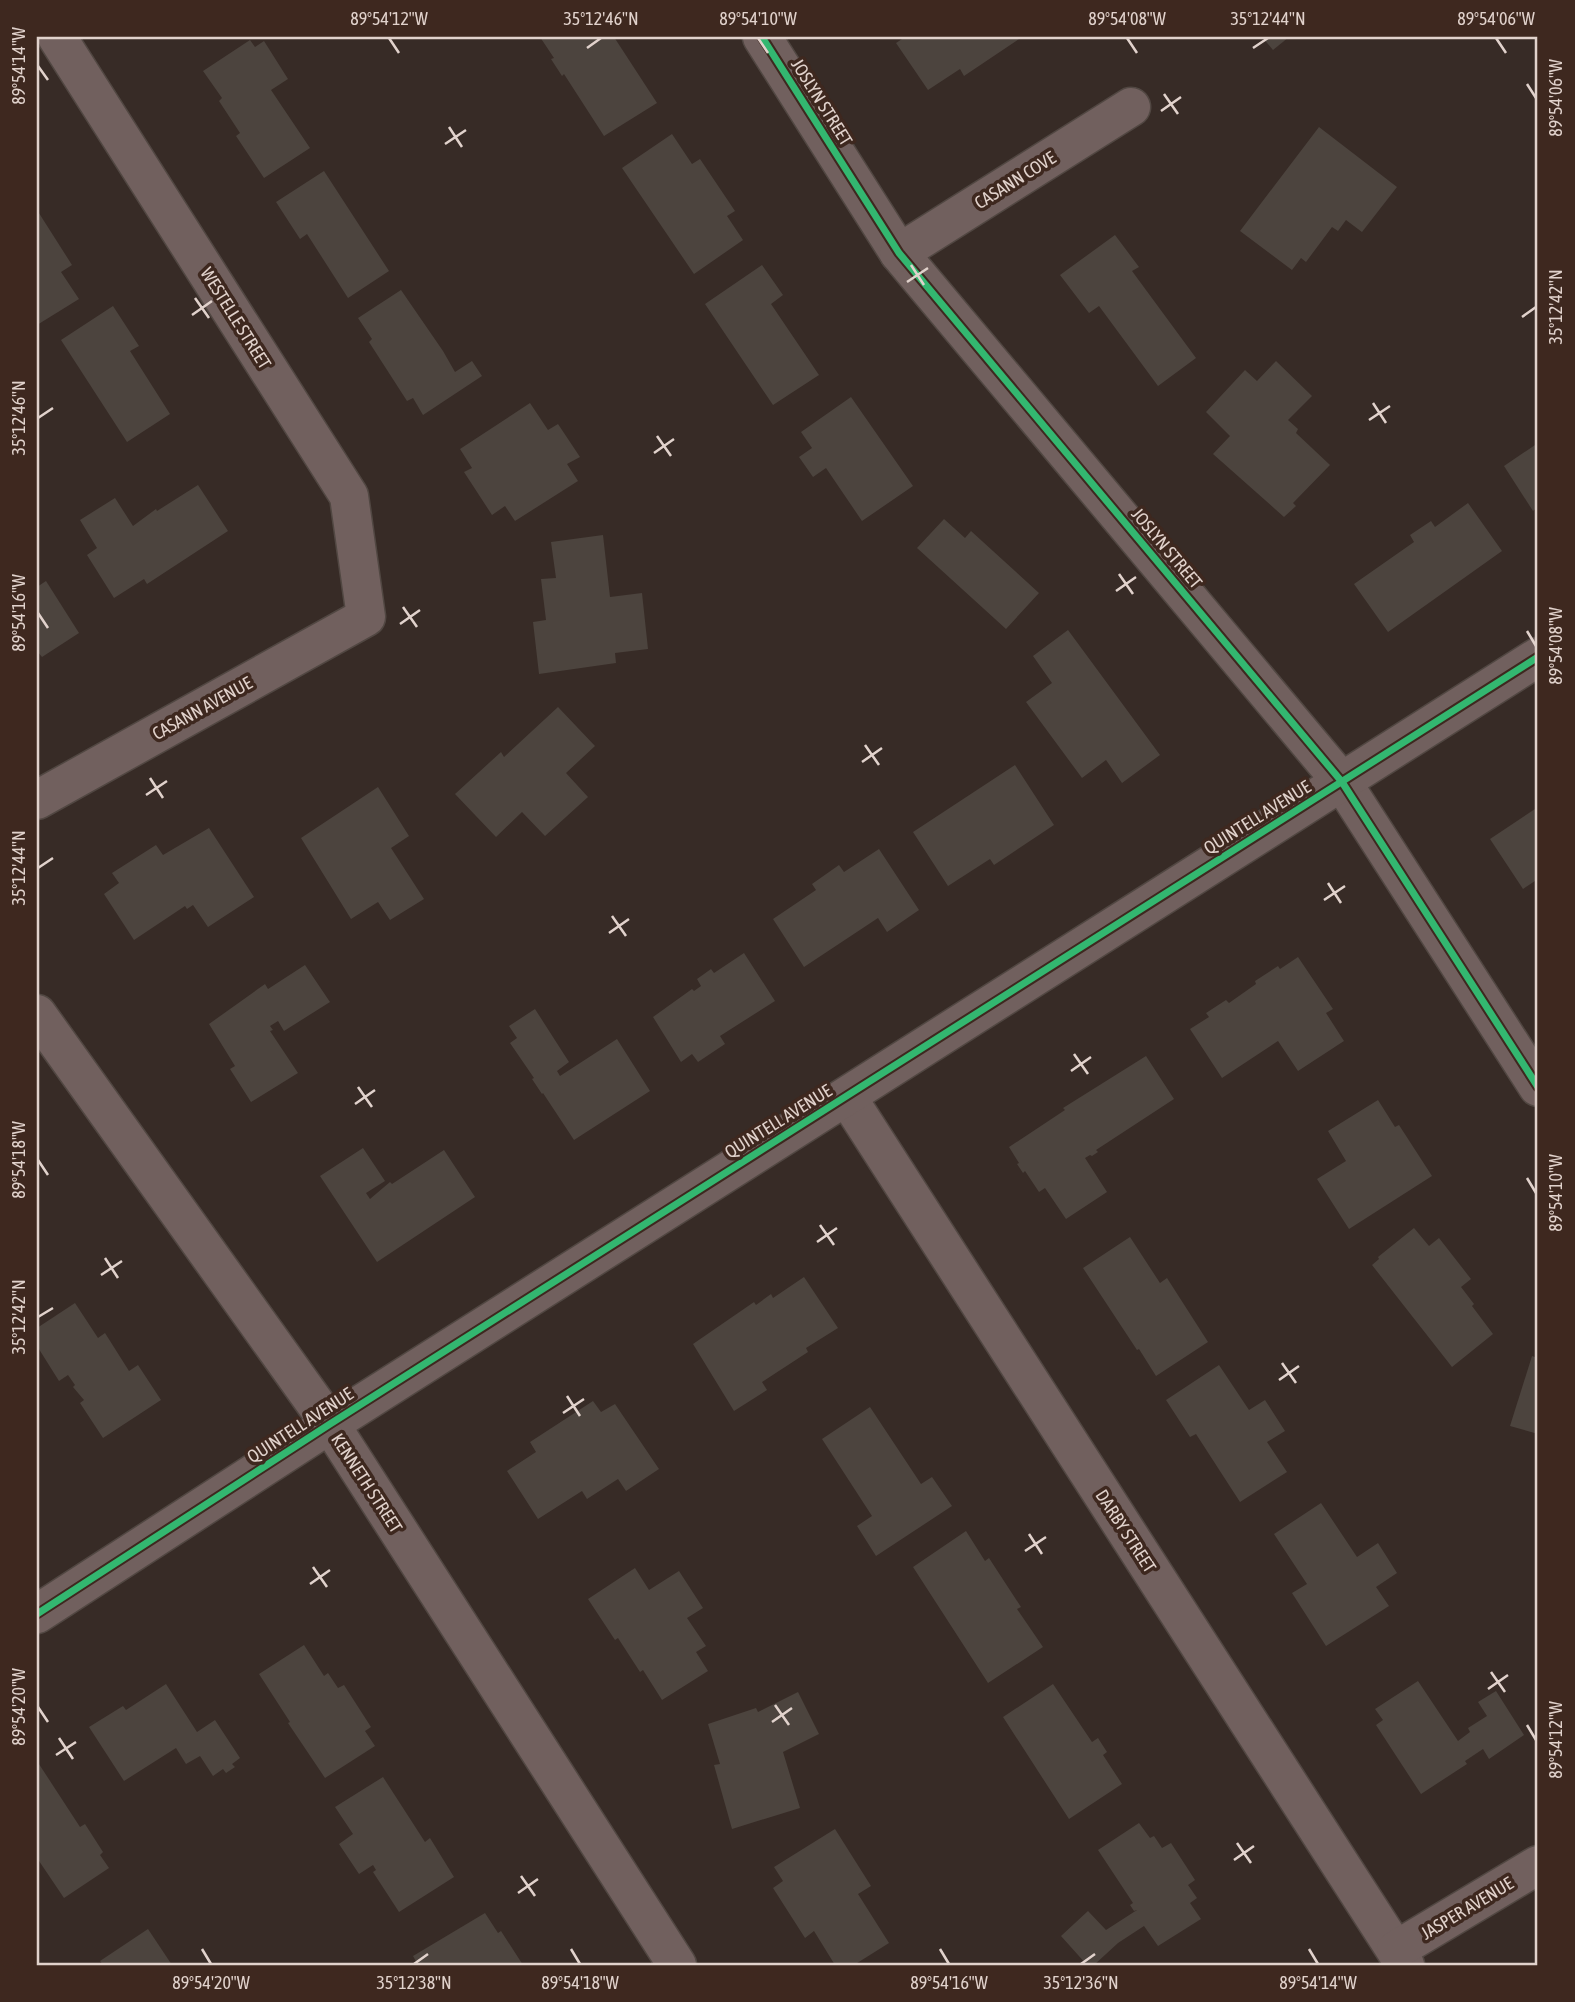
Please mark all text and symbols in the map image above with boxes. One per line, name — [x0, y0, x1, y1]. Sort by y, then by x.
text: 89°54'12"W — [350, 8, 428, 29]
text: 35°12'46"N — [563, 8, 639, 29]
text: 89°54'10"W — [719, 8, 797, 29]
text: 89°54'08"W — [1088, 8, 1166, 29]
text: 35°12'44"N — [1230, 8, 1306, 29]
text: 89°54'06"W — [1457, 8, 1535, 29]
text: 89°54'14"W — [8, 27, 29, 105]
street label: JOSLYN STREET — [787, 55, 857, 149]
text: 89°54'06"W — [1545, 59, 1566, 137]
street label: CASANN COVE — [971, 147, 1060, 213]
street label: WESTELLE STREET — [196, 263, 276, 373]
text: 35°12'42"N — [1545, 269, 1566, 345]
text: 35°12'46"N — [8, 380, 29, 456]
street label: JOSLYN STREET — [1127, 504, 1207, 592]
text: 89°54'16"W — [8, 574, 29, 652]
text: 89°54'08"W — [1545, 607, 1566, 685]
street label: CASANN AVENUE — [148, 672, 256, 744]
street label: QUINTELL AVENUE — [1200, 776, 1315, 858]
text: 35°12'44"N — [8, 830, 29, 906]
street label: QUINTELL AVENUE — [721, 1080, 836, 1162]
text: 89°54'18"W — [8, 1121, 29, 1199]
text: 89°54'10"W — [1545, 1154, 1566, 1232]
text: 35°12'42"N — [8, 1279, 29, 1355]
street label: QUINTELL AVENUE — [243, 1383, 357, 1467]
street label: KENNETH STREET — [327, 1430, 407, 1537]
street label: DARBY STREET — [1091, 1486, 1161, 1576]
text: 89°54'20"W — [8, 1668, 29, 1746]
text: 89°54'12"W — [1545, 1701, 1566, 1779]
street label: JASPER AVENUE — [1417, 1872, 1517, 1944]
text: 89°54'20"W — [172, 1972, 250, 1993]
text: 35°12'38"N — [376, 1972, 452, 1993]
text: 89°54'18"W — [541, 1972, 619, 1993]
text: 89°54'16"W — [910, 1972, 988, 1993]
text: 35°12'36"N — [1043, 1972, 1119, 1993]
text: 89°54'14"W — [1279, 1972, 1357, 1993]

